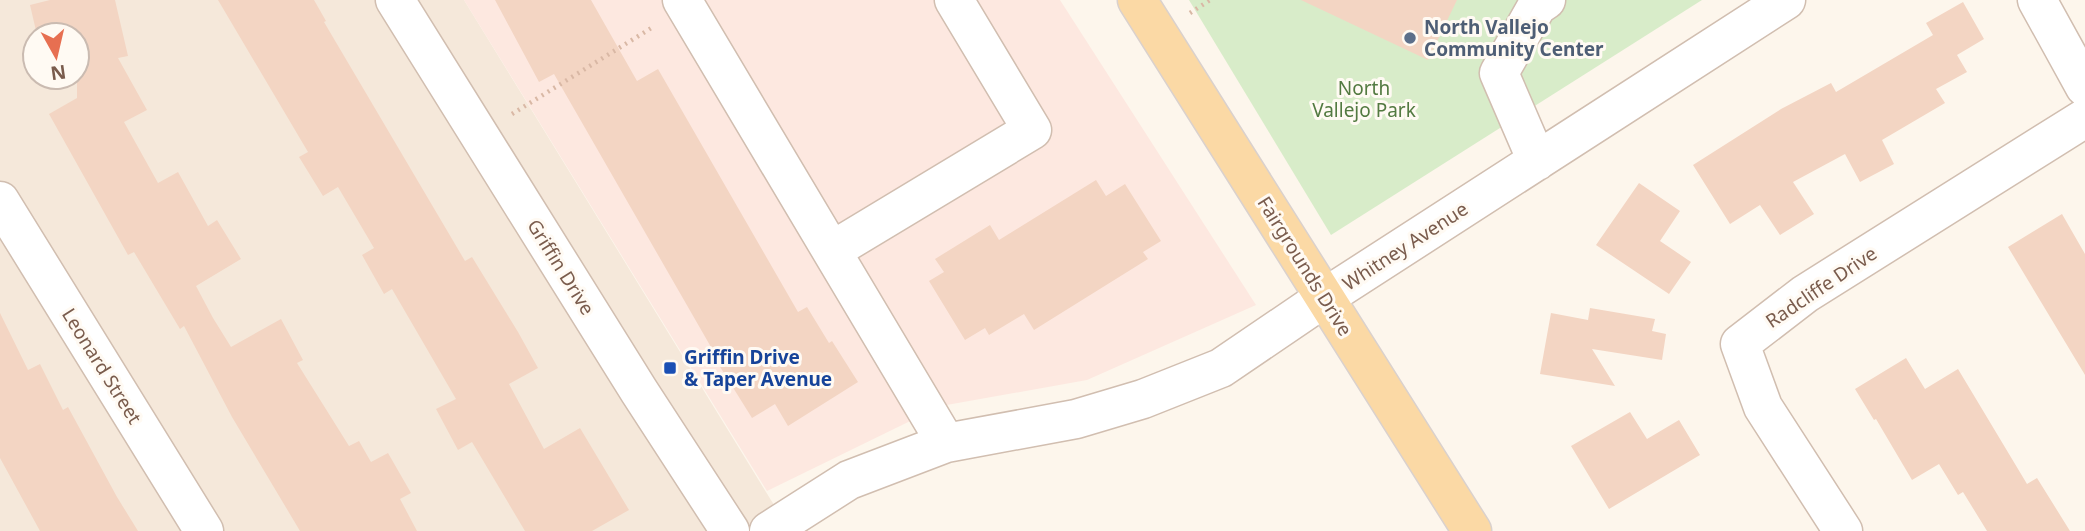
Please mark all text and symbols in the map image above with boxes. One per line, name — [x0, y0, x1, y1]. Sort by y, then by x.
place label: North Vallejo Community Center — [1424, 14, 1604, 62]
north arrow — [21, 21, 91, 91]
marker: North Vallejo Community Center — [1402, 30, 1418, 46]
text: N — [49, 59, 68, 87]
park label: North Vallejo Park — [1312, 75, 1416, 123]
street label: Fairgrounds Drive — [1252, 191, 1358, 341]
street label: Whitney Avenue — [1337, 196, 1473, 296]
street label: Griffin Drive — [521, 214, 601, 320]
street label: Radcliffe Drive — [1760, 240, 1882, 334]
street label: Leonard Street — [56, 303, 148, 429]
place label: Griffin Drive & Taper Avenue — [684, 344, 832, 392]
marker: Griffin Drive & Taper Avenue — [662, 360, 678, 376]

